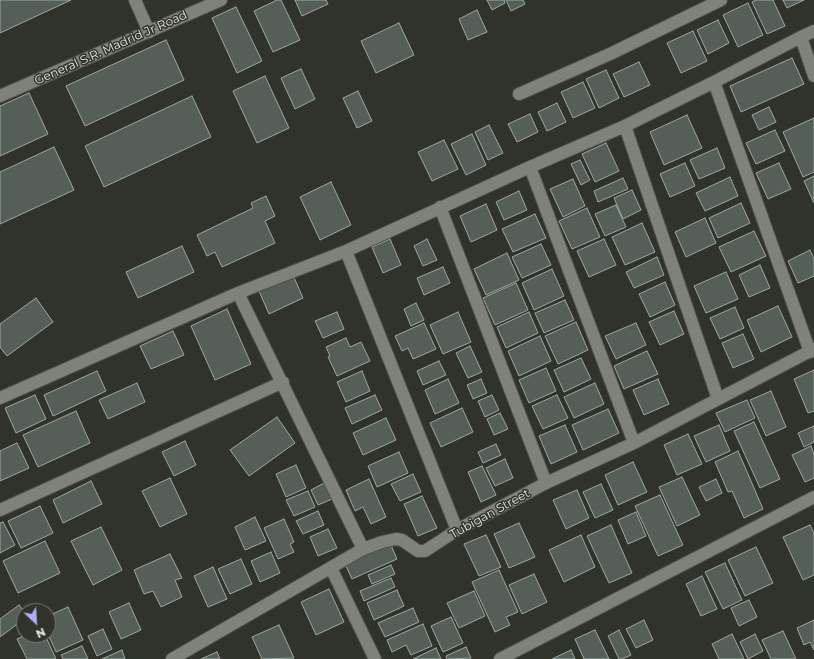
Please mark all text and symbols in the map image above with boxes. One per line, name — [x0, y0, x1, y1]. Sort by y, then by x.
street label: General S.R. Madrid Jr Road — [33, 8, 189, 88]
street label: Tubigan Street — [448, 486, 532, 542]
north arrow — [16, 603, 56, 643]
text: N — [34, 625, 48, 641]

